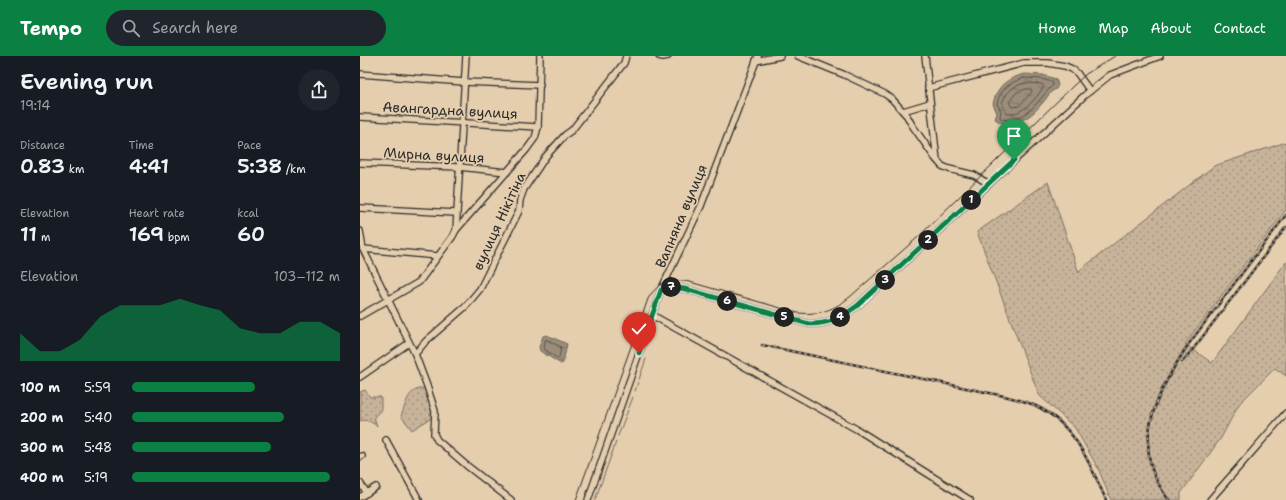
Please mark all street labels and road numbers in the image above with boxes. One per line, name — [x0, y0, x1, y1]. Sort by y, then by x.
street label: Авангардна вулиця — [382, 97, 518, 123]
street label: Мирна вулиця — [383, 143, 485, 167]
street label: Вапняна вулиця — [651, 161, 711, 271]
street label: вулиця Нікітіна — [468, 169, 530, 273]

